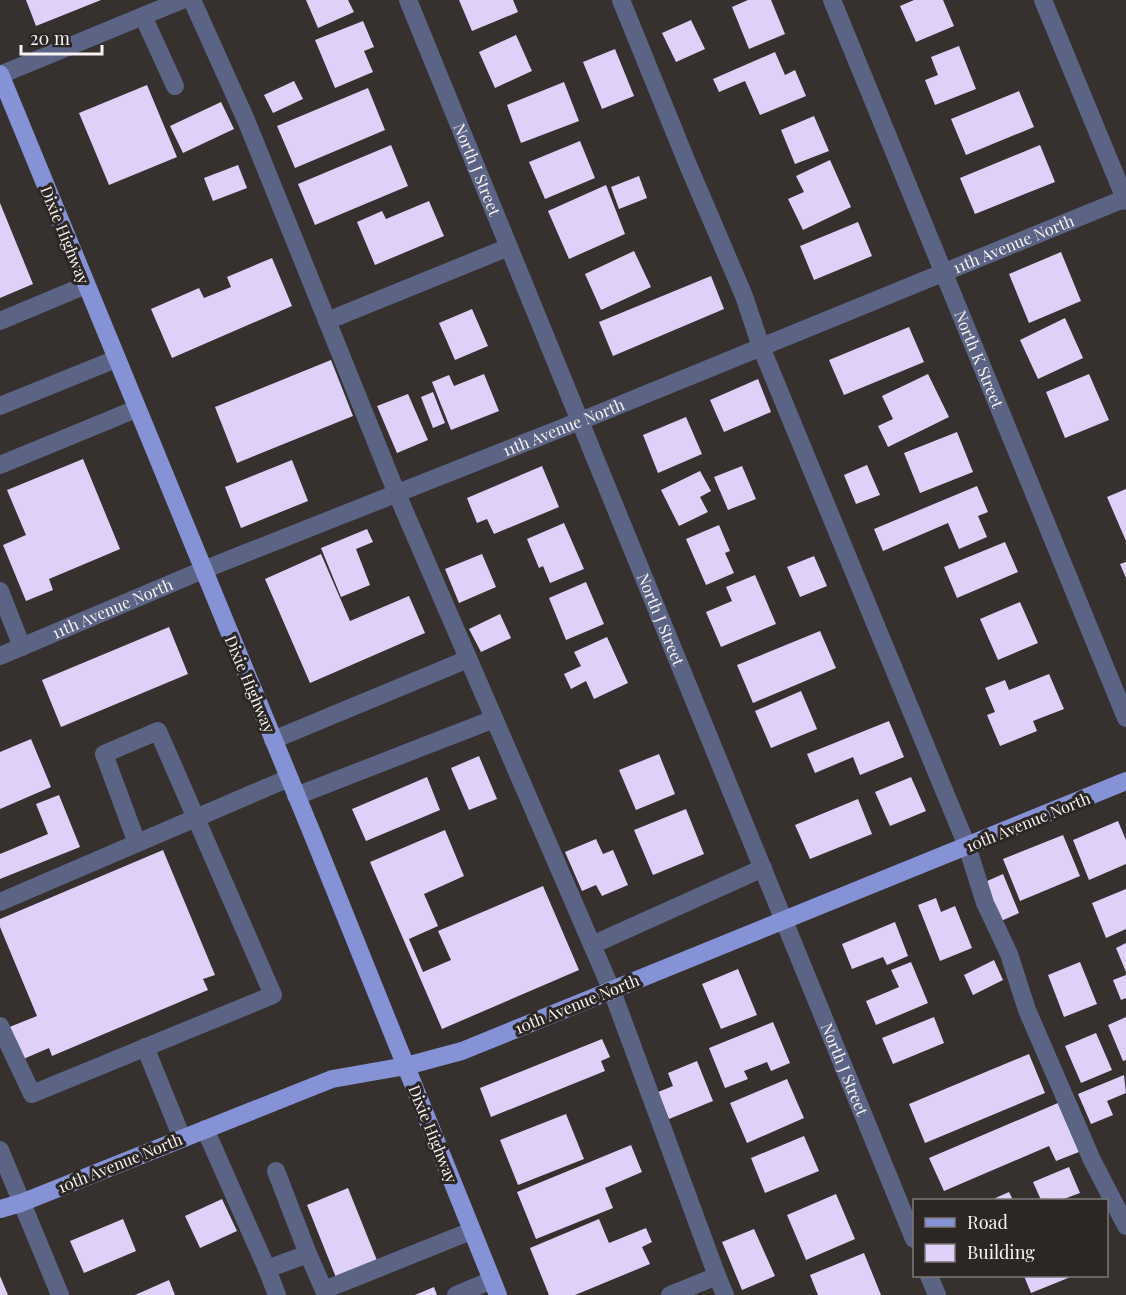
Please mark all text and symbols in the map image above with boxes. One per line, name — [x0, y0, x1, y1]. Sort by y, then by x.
scale bar — [21, 18, 102, 56]
text: 20 m — [30, 26, 70, 50]
street label: North J Street — [449, 120, 506, 219]
street label: Dixie Highway — [36, 183, 95, 287]
street label: 11th Avenue North — [949, 209, 1078, 278]
street label: North K Street — [950, 307, 1009, 411]
street label: 11th Avenue North — [499, 393, 628, 461]
street label: North J Street — [633, 570, 690, 669]
street label: 11th Avenue North — [49, 573, 176, 643]
street label: Dixie Highway — [220, 632, 280, 736]
street label: 10th Avenue North — [962, 787, 1094, 856]
street label: 10th Avenue North — [511, 969, 643, 1038]
street label: North J Street — [817, 1020, 874, 1119]
street label: Dixie Highway — [404, 1082, 463, 1186]
street label: 10th Avenue North — [54, 1128, 186, 1197]
legend — [913, 1199, 1108, 1277]
text: Road — [967, 1210, 1008, 1234]
text: Building — [967, 1240, 1035, 1264]

